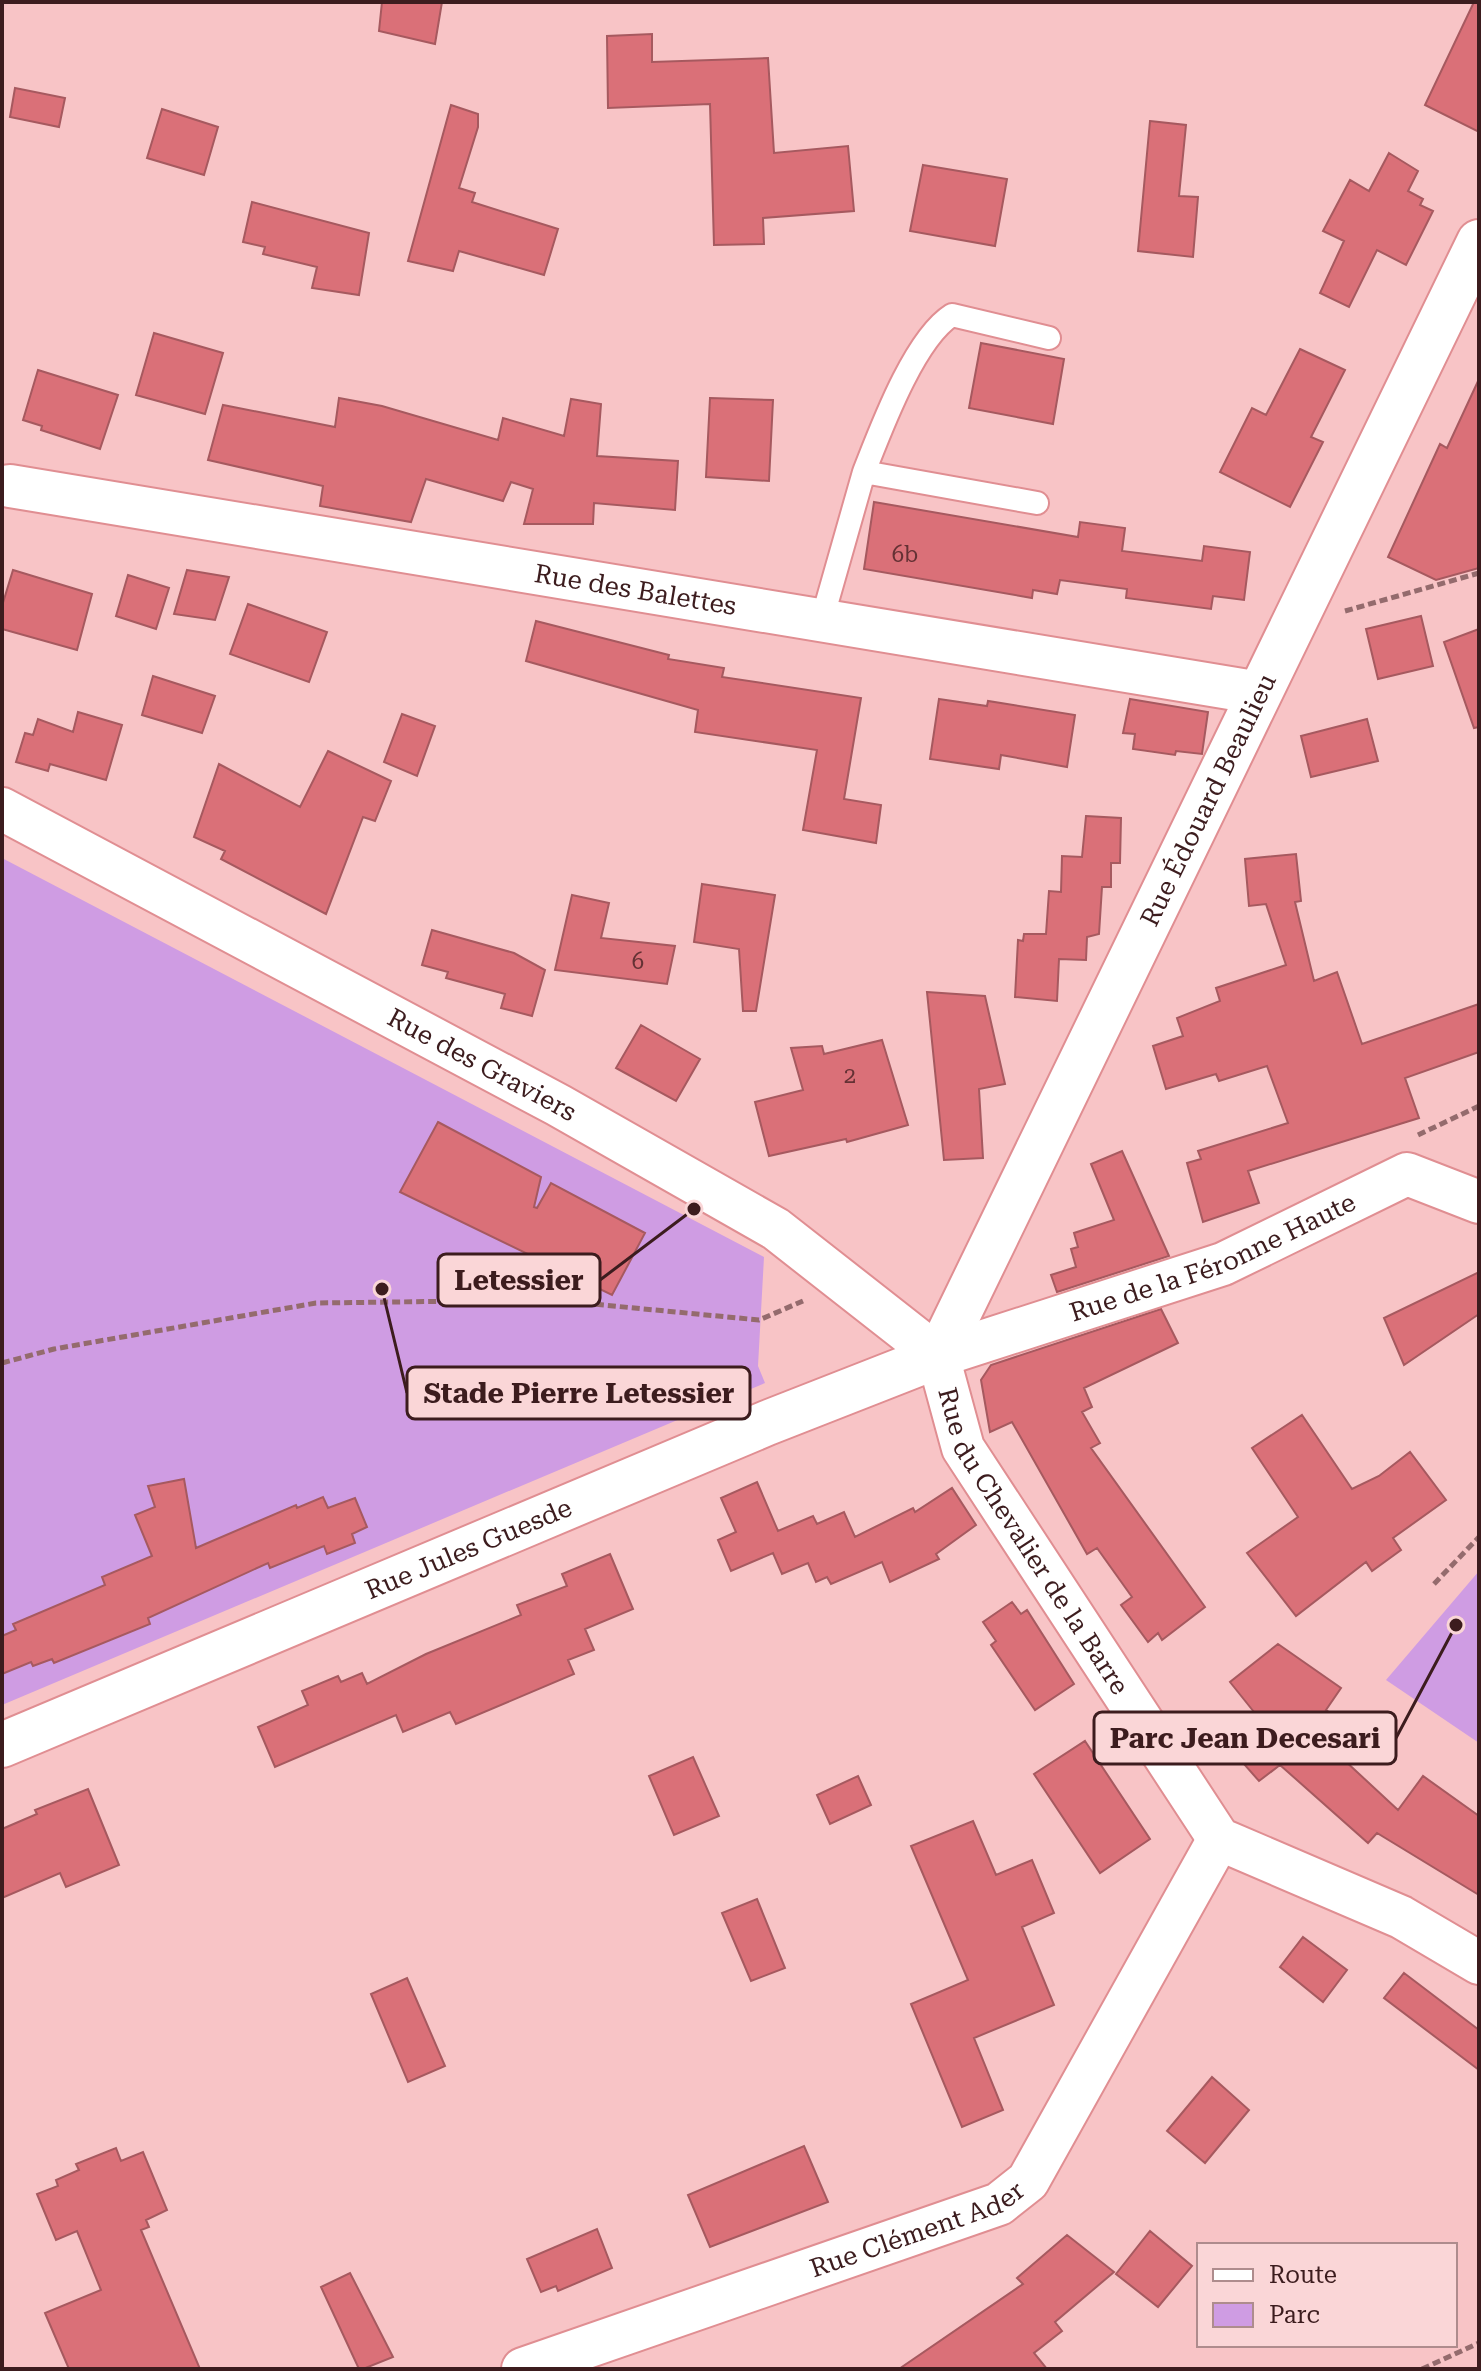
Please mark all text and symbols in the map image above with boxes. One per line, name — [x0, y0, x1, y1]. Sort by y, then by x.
house number: 6b — [892, 542, 918, 567]
street label: Rue des Balettes — [532, 558, 739, 621]
street label: Rue Édouard Beaulieu — [1134, 669, 1282, 931]
house number: 6 — [632, 949, 644, 974]
street label: Rue des Graviers — [383, 1002, 582, 1127]
house number: 2 — [844, 1063, 856, 1088]
street label: Rue de la Féronne Haute — [1066, 1187, 1360, 1328]
callout: Letessier — [438, 1254, 600, 1306]
text: Letessier — [454, 1264, 584, 1297]
callout: Stade Pierre Letessier — [407, 1367, 750, 1419]
text: Stade Pierre Letessier — [423, 1377, 735, 1410]
street label: Rue du Chevalier de la Barre — [932, 1384, 1135, 1700]
street label: Rue Jules Guesde — [361, 1492, 576, 1605]
callout: Parc Jean Decesari — [1094, 1712, 1396, 1764]
text: Parc Jean Decesari — [1110, 1722, 1380, 1755]
street label: Rue Clément Ader — [806, 2175, 1030, 2283]
legend — [1197, 2243, 1457, 2347]
text: Route — [1269, 2261, 1337, 2289]
text: Parc — [1269, 2301, 1320, 2329]

